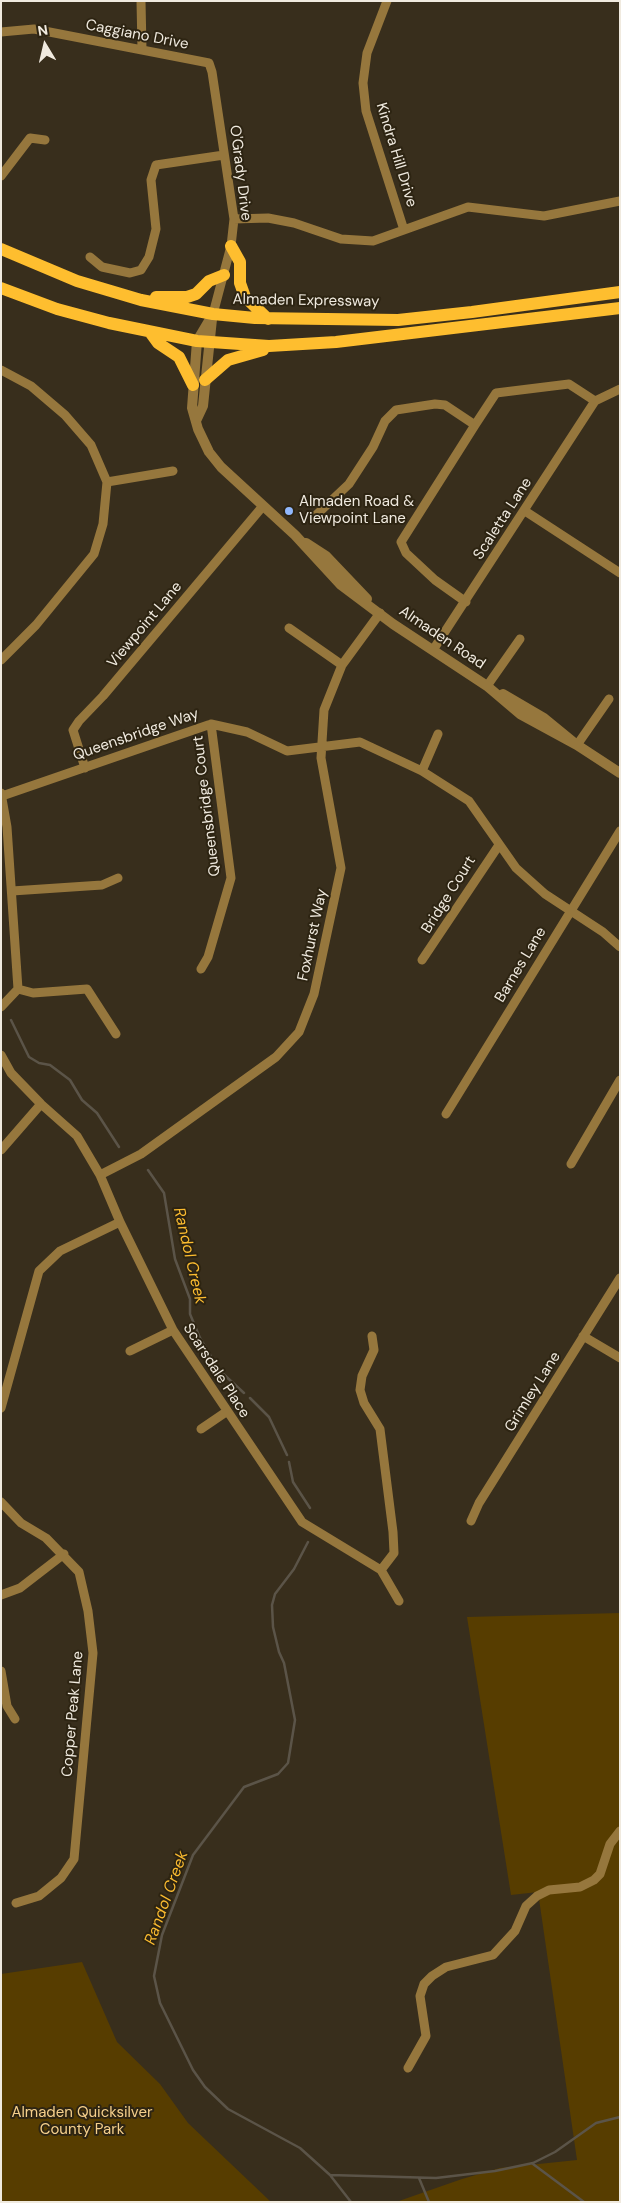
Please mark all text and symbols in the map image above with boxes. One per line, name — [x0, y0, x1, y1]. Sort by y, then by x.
street label: Caggiano Drive — [84, 16, 190, 54]
north arrow — [20, 20, 70, 70]
text: N — [36, 20, 49, 40]
street label: Kindra Hill Drive — [372, 101, 420, 209]
street label: O'Grady Drive — [225, 124, 255, 222]
street label: Almaden Expressway — [233, 291, 379, 311]
street label: Scaletta Lane — [470, 475, 536, 563]
place label: Almaden Road & Viewpoint Lane — [299, 493, 414, 528]
marker: Almaden Road & Viewpoint Lane — [283, 505, 295, 517]
street label: Viewpoint Lane — [104, 578, 186, 672]
street label: Almaden Road — [395, 603, 489, 673]
street label: Queensbridge Way — [71, 705, 201, 765]
street label: Queensbridge Court — [189, 735, 225, 877]
street label: Bridge Court — [418, 853, 480, 937]
street label: Foxhurst Way — [294, 887, 332, 983]
street label: Barnes Lane — [491, 924, 551, 1006]
water label: Randol Creek — [169, 1206, 209, 1306]
street label: Scarsdale Place — [179, 1320, 253, 1422]
street label: Grimley Lane — [501, 1349, 565, 1435]
street label: Copper Peak Lane — [59, 1650, 87, 1778]
water label: Randol Creek — [141, 1848, 193, 1948]
park label: Almaden Quicksilver County Park — [12, 2104, 152, 2139]

